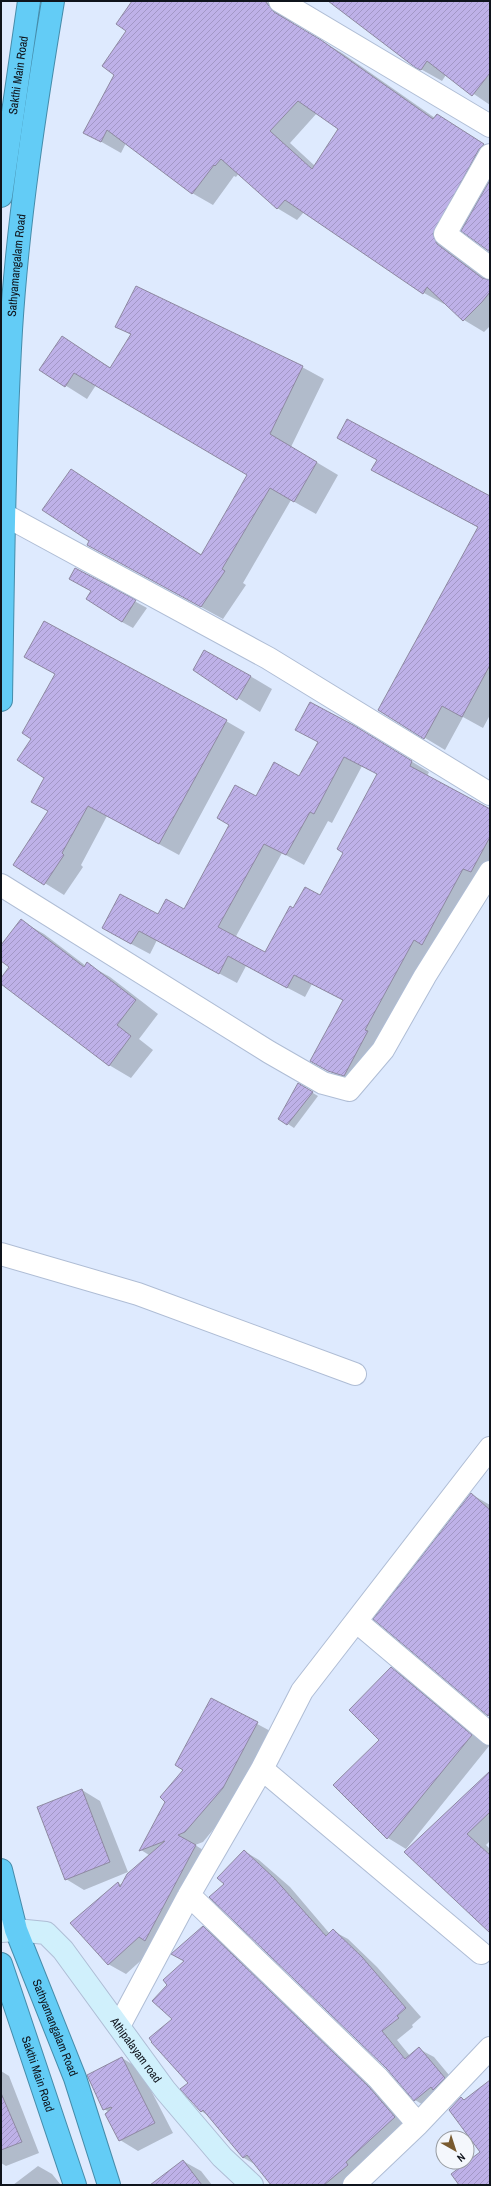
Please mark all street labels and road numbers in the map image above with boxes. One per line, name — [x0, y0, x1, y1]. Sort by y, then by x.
street label: Sakthi Main Road — [5, 35, 32, 115]
street label: Sathyamangalam Road — [4, 213, 30, 317]
street label: Sathyamangalam Road — [28, 1977, 81, 2078]
street label: Athipalayam road — [106, 2013, 165, 2086]
street label: Sakthi Main Road — [18, 2034, 58, 2114]

